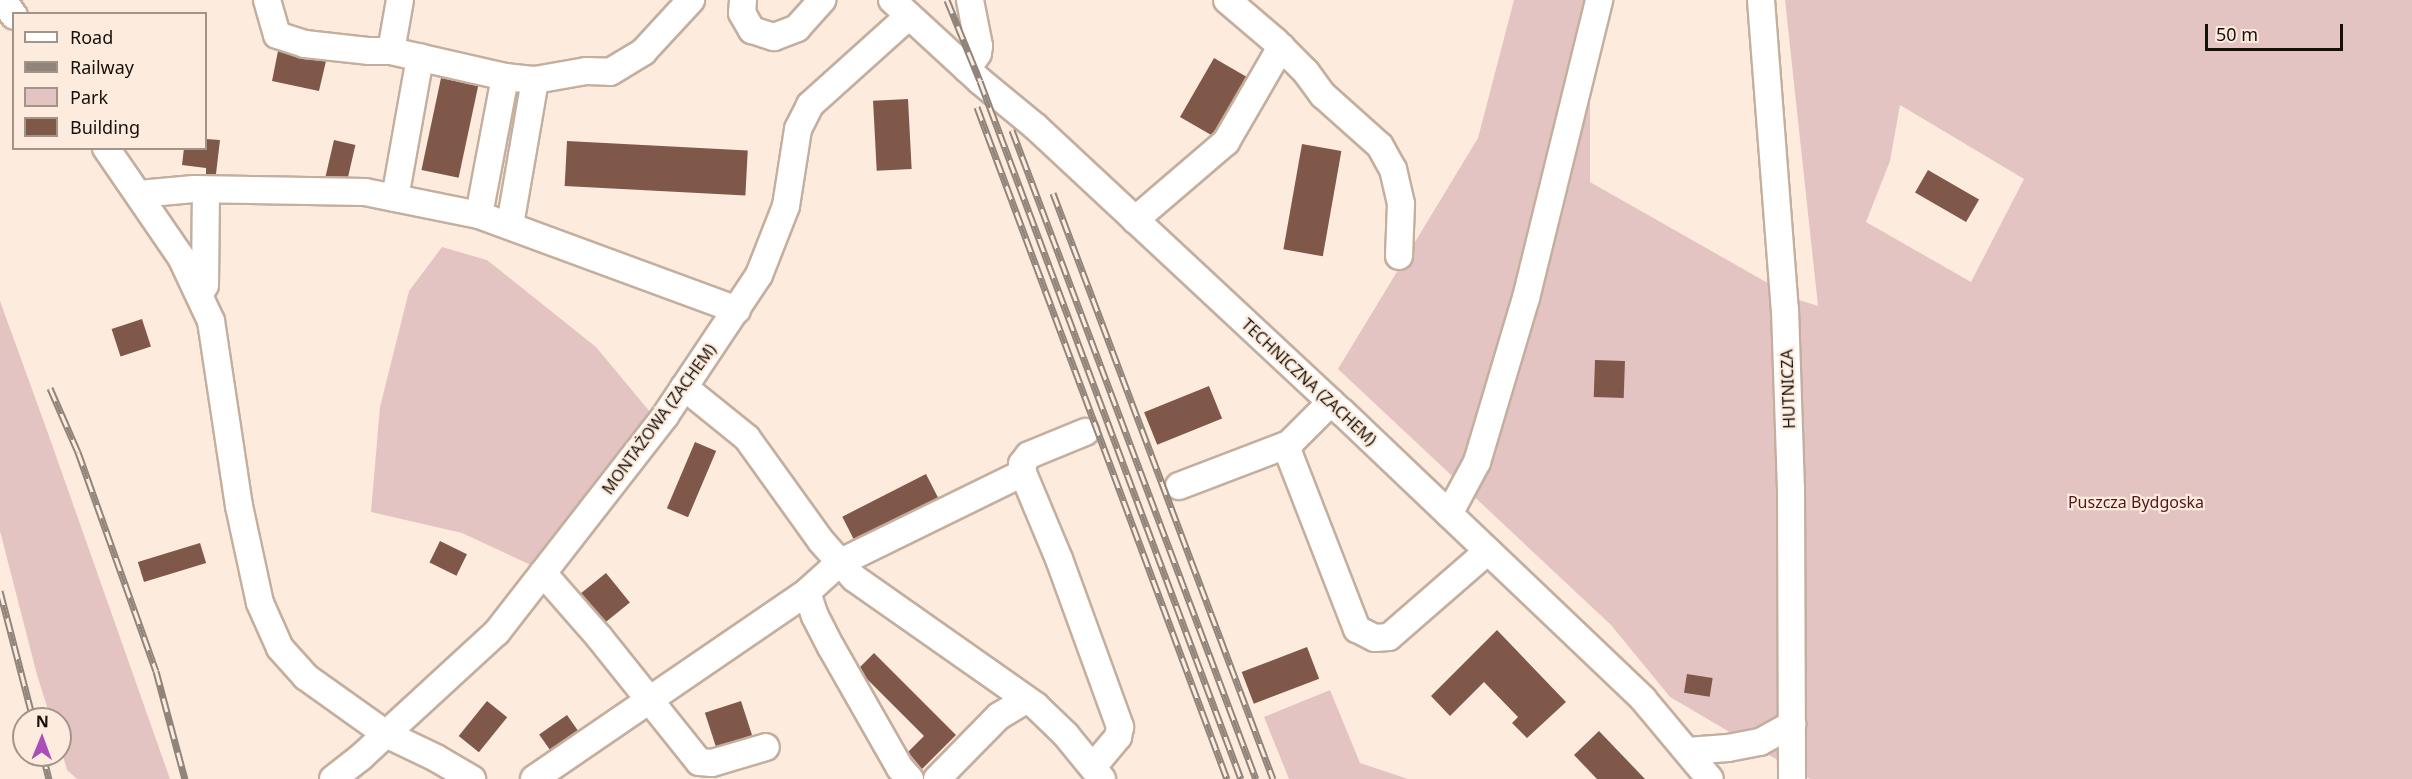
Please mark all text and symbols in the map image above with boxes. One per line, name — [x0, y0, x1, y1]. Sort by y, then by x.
legend — [12, 12, 207, 150]
scale bar — [2208, 12, 2346, 50]
text: 50 m — [2216, 22, 2258, 46]
text: Road — [70, 25, 113, 49]
text: Railway — [70, 55, 134, 79]
text: Park — [70, 85, 108, 109]
text: Building — [70, 115, 140, 139]
street label: TECHNICZNA (ZACHEM) — [1238, 315, 1380, 449]
street label: MONTAŻOWA (ZACHEM) — [598, 340, 720, 498]
street label: HUTNICZA — [1777, 349, 1799, 429]
park label: Puszcza Bydgoska — [2068, 492, 2204, 512]
north arrow — [12, 707, 72, 767]
text: N — [36, 710, 49, 732]

